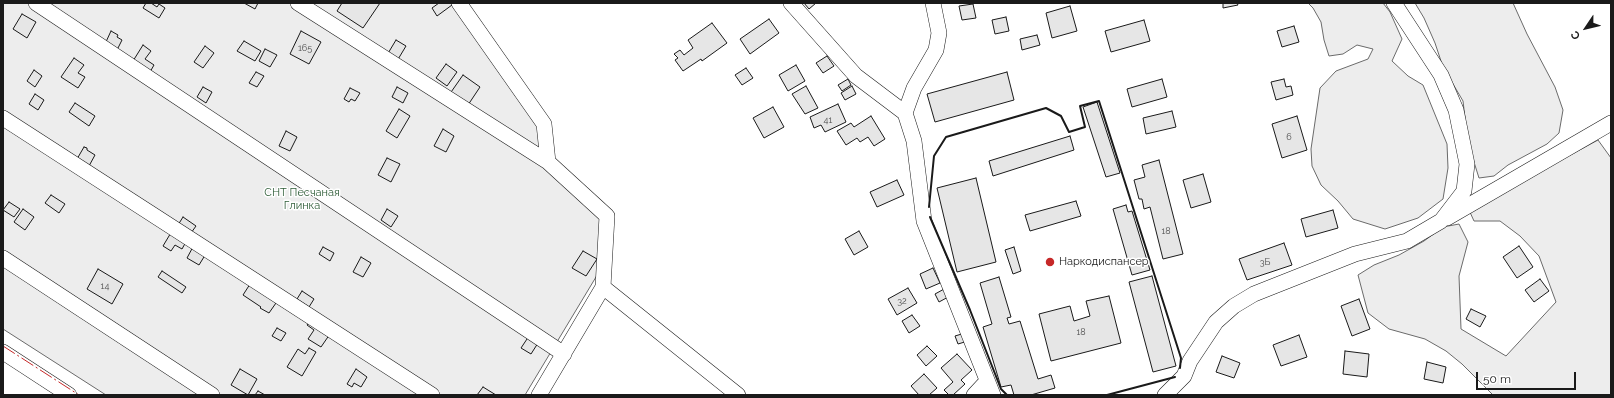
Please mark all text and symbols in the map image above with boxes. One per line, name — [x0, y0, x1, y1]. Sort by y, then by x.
north arrow — [1566, 8, 1606, 48]
text: С — [1568, 28, 1583, 42]
house number: 165 — [298, 43, 312, 53]
house number: 41 — [824, 115, 832, 125]
house number: 6 — [1286, 132, 1292, 142]
park label: СНТ Песчаная Глинка — [264, 186, 340, 212]
house number: 18 — [1161, 226, 1171, 236]
place label: Наркодиспансер — [1059, 255, 1149, 269]
marker: Наркодиспансер — [1044, 256, 1056, 268]
house number: 3Б — [1260, 257, 1270, 267]
house number: 14 — [101, 281, 109, 291]
house number: 32 — [897, 296, 907, 306]
house number: 18 — [1076, 327, 1086, 337]
scale bar — [1478, 364, 1578, 390]
text: 50 m — [1483, 372, 1511, 386]

